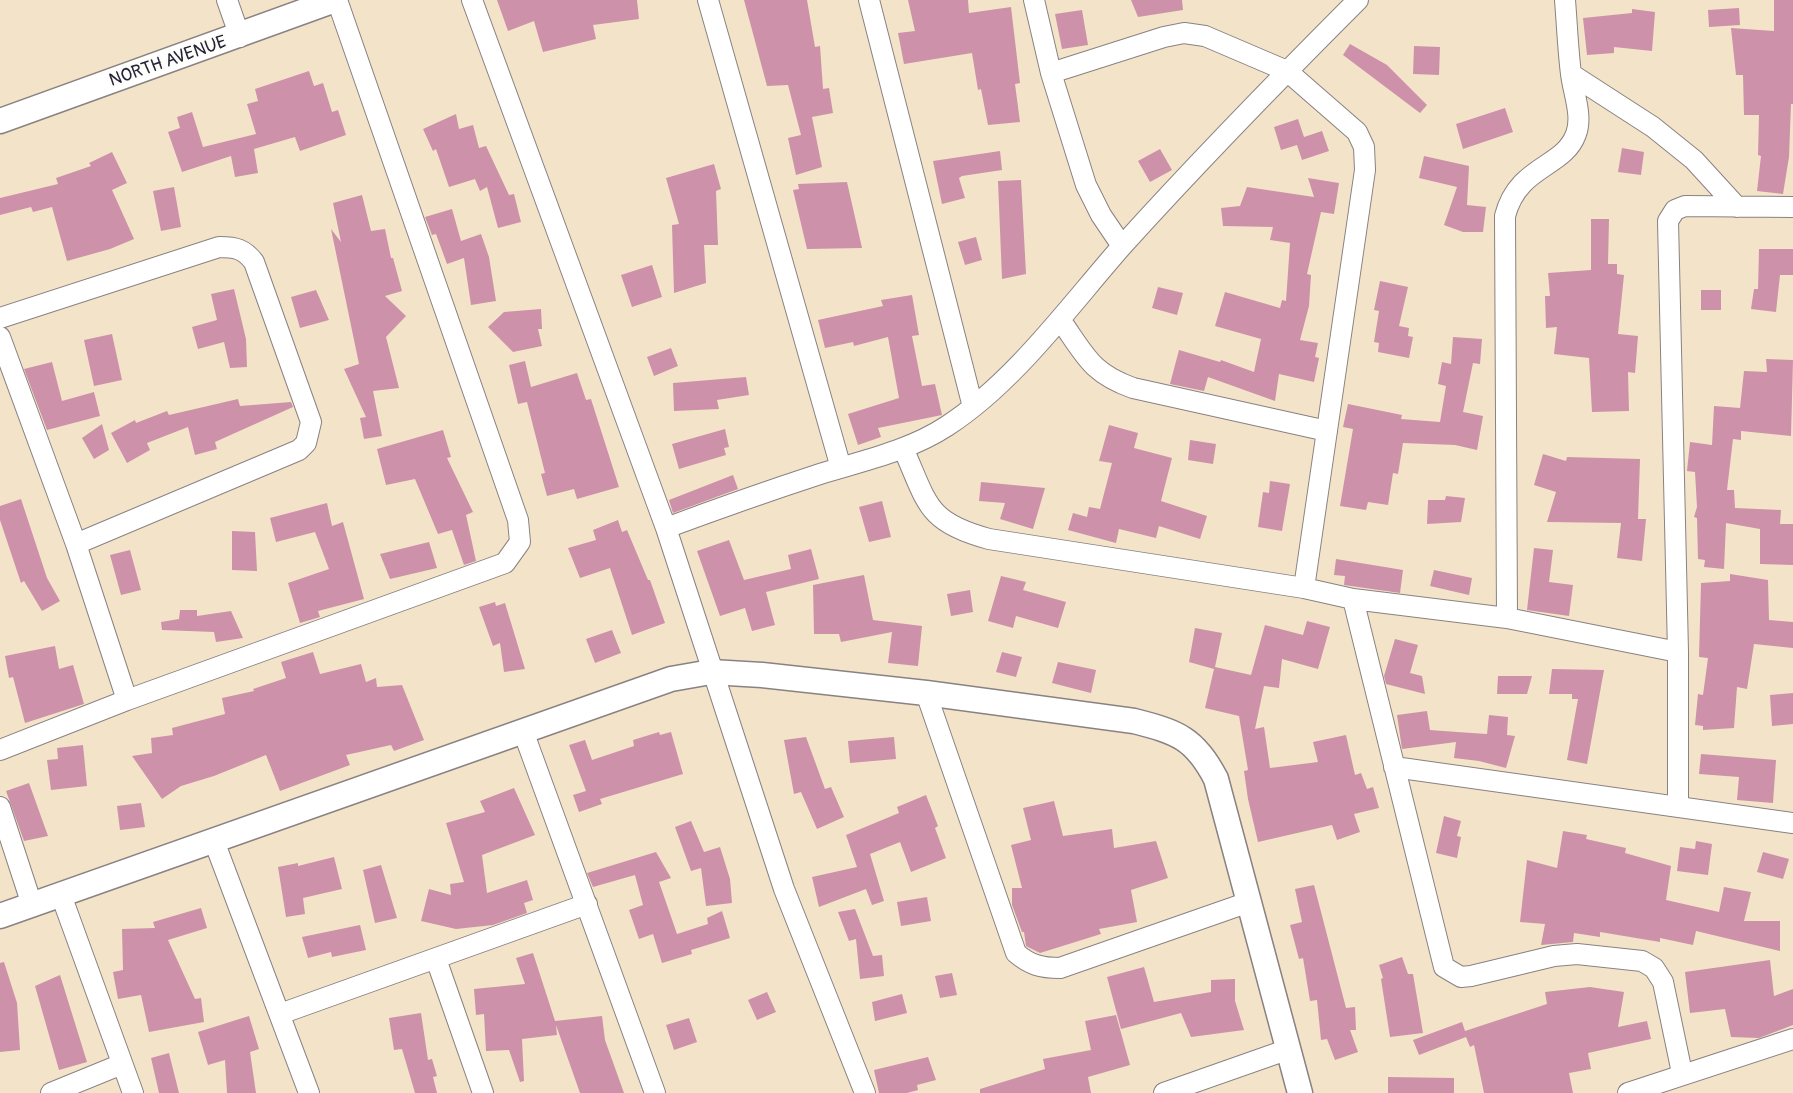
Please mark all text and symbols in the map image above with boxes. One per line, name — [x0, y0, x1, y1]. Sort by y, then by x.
street label: NORTH AVENUE — [107, 32, 229, 92]

